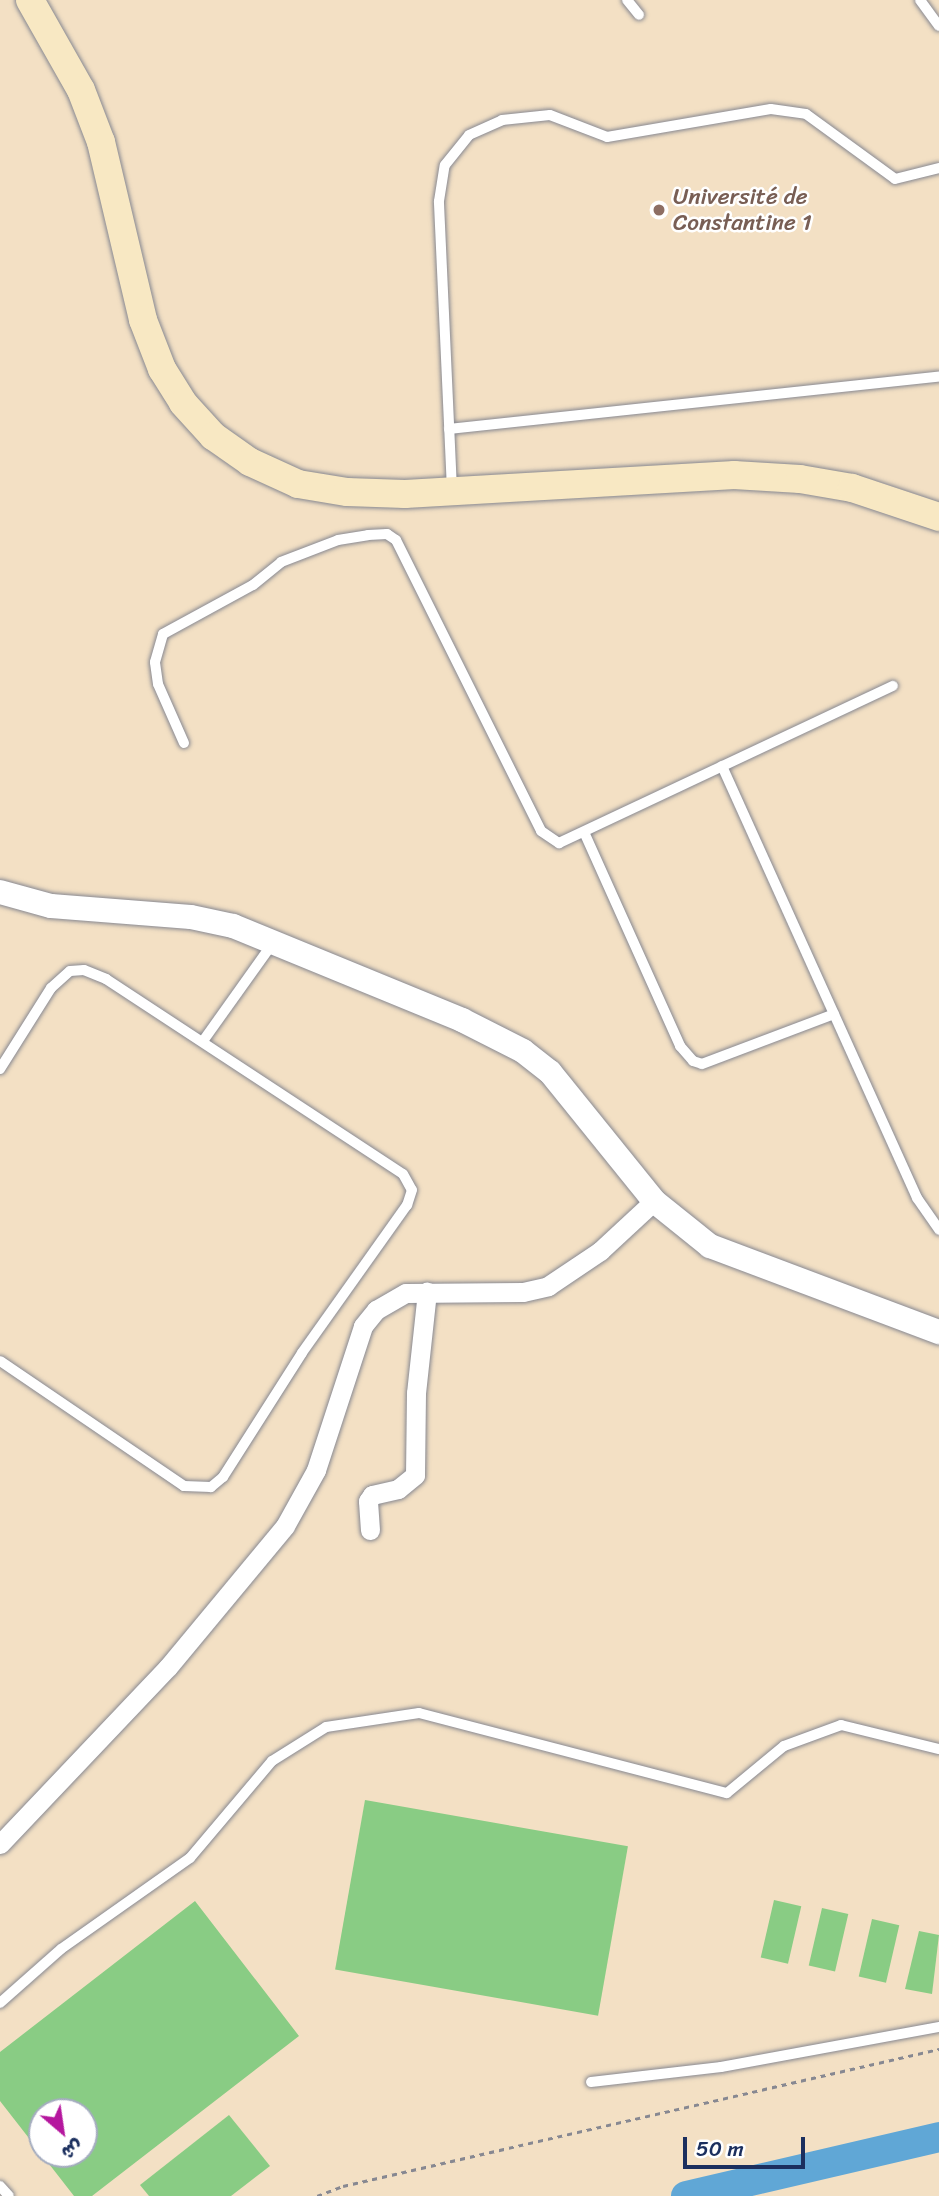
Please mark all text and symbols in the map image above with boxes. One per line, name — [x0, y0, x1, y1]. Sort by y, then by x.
place label: Université de Constantine 1 — [673, 183, 812, 237]
marker: Université de Constantine 1 — [651, 202, 667, 218]
north arrow — [28, 2098, 98, 2168]
scale bar — [687, 2122, 810, 2166]
text: 50 m — [696, 2130, 744, 2168]
text: ش — [55, 2131, 90, 2170]

